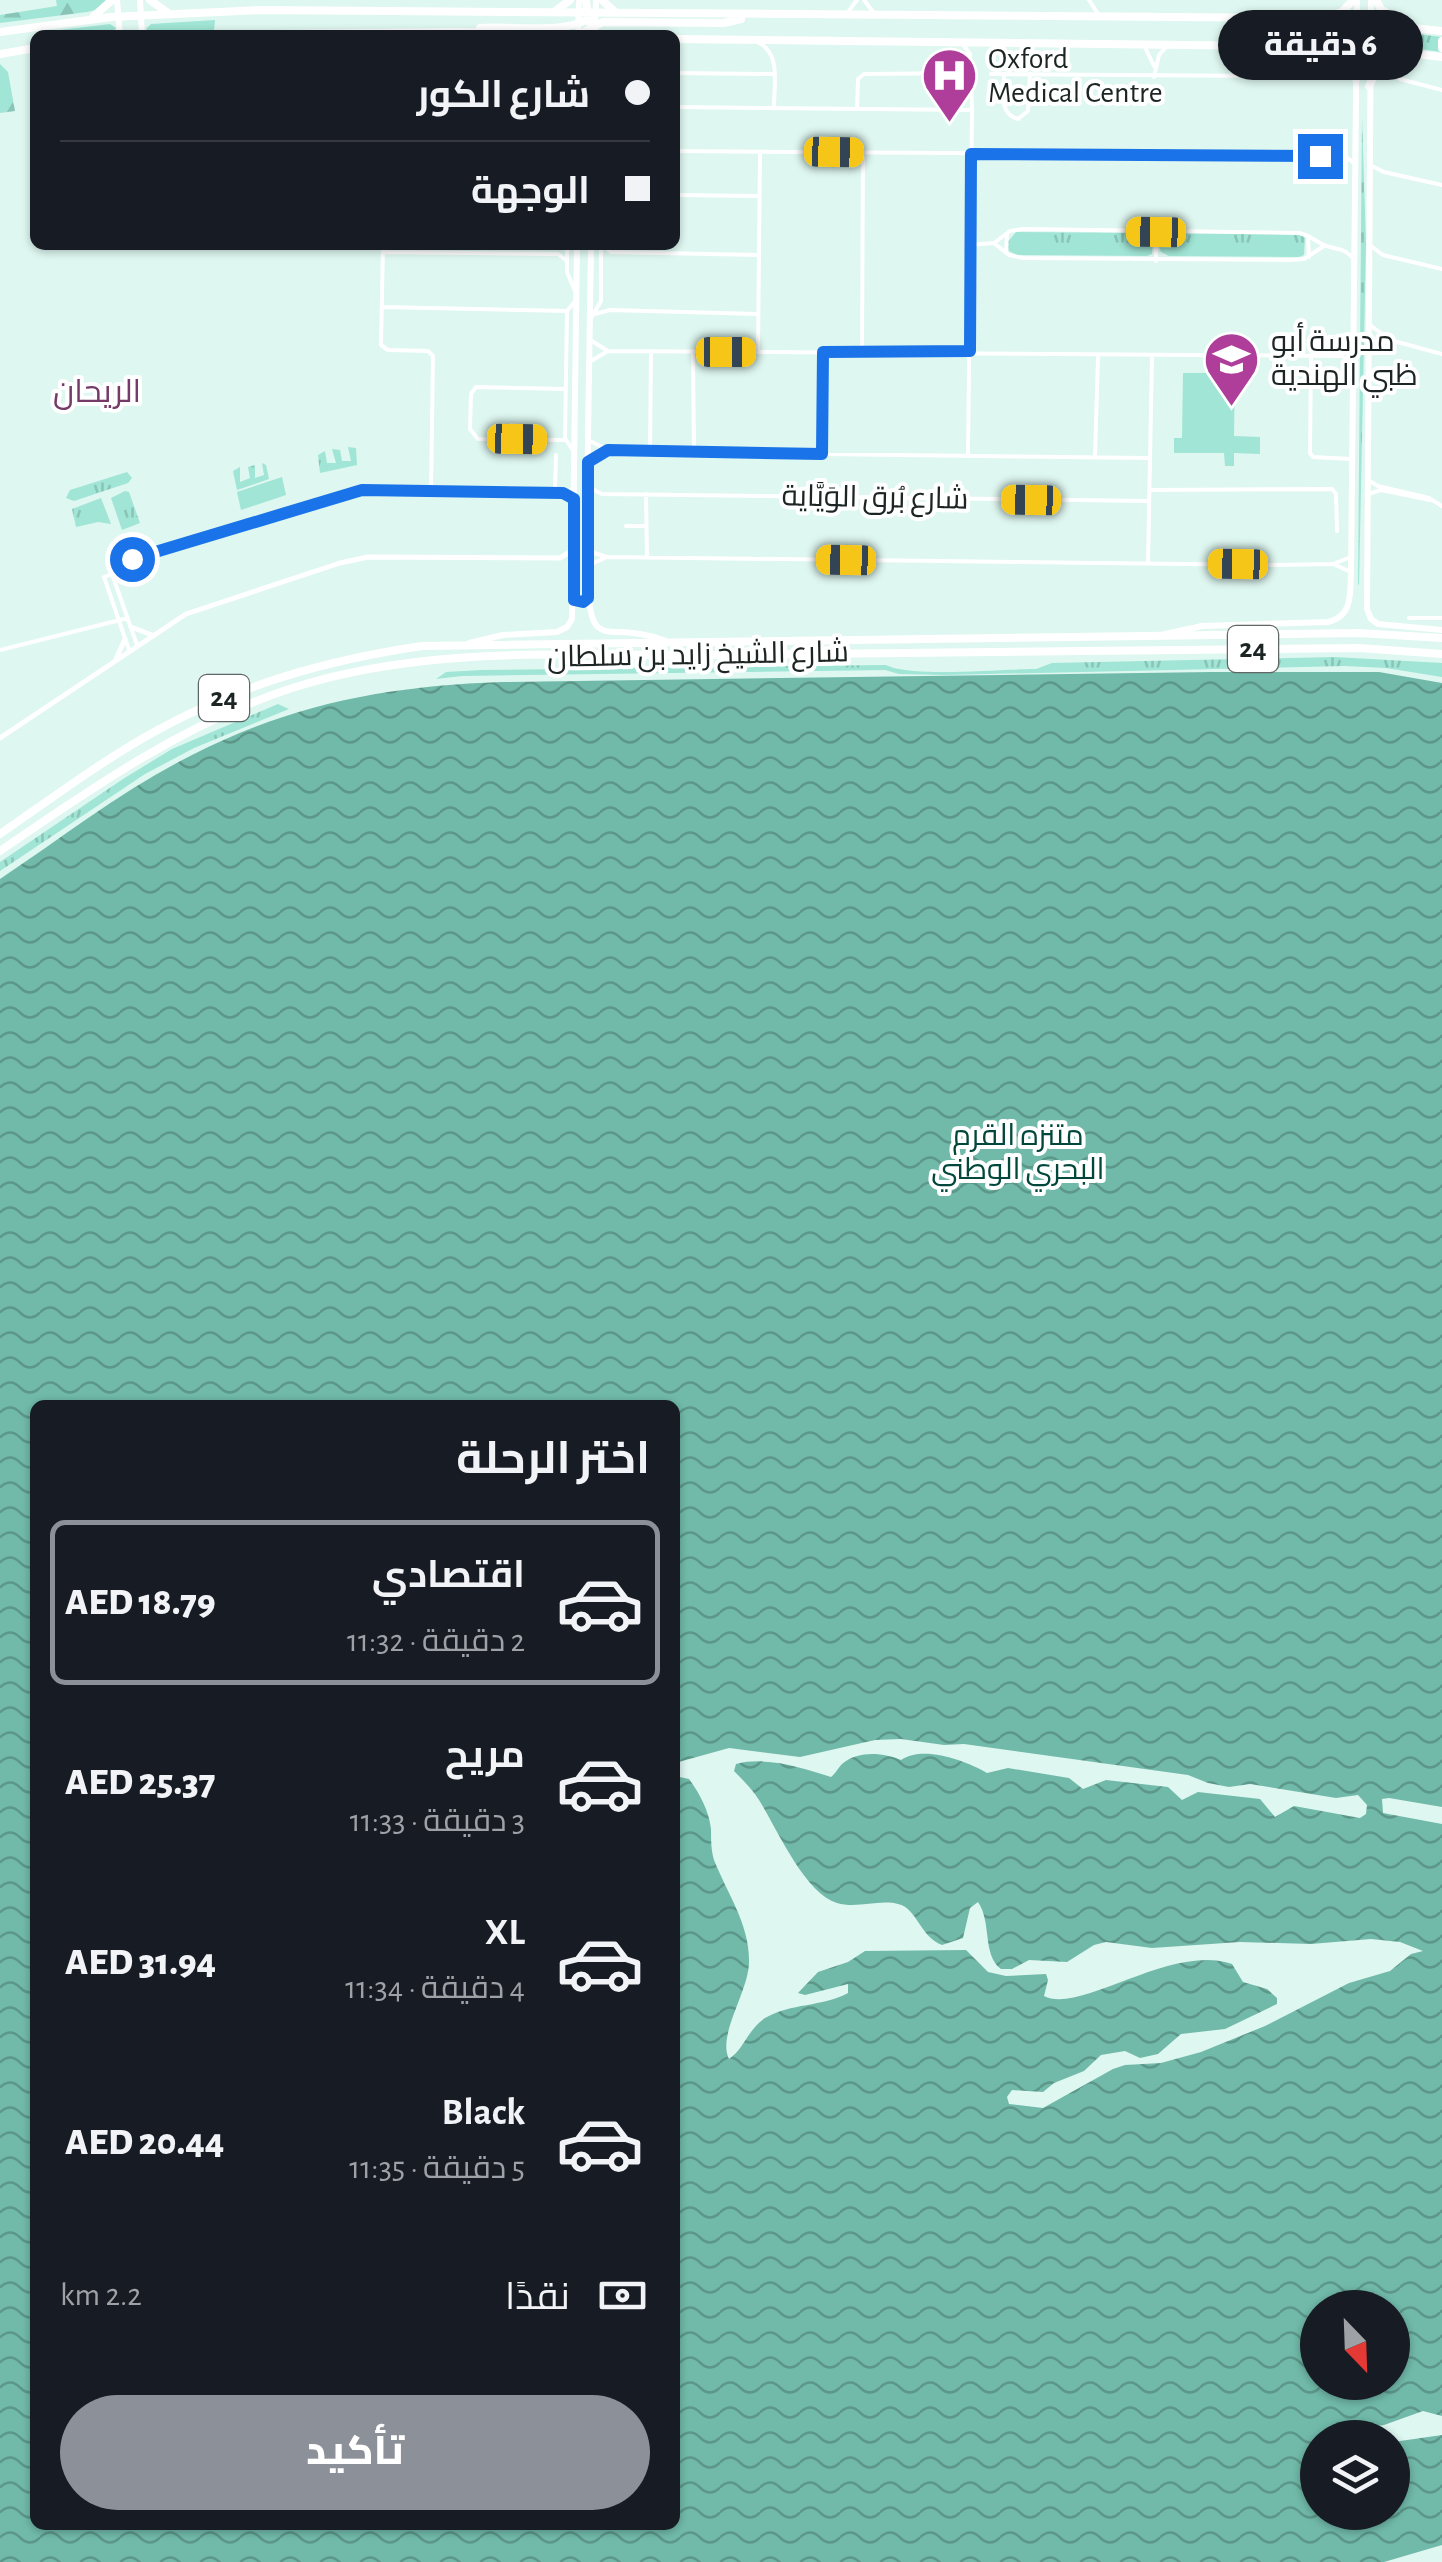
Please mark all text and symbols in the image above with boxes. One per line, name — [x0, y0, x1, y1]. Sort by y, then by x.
callout: 6 دقيقة — [1218, 11, 1422, 81]
text: 6 دقيقة — [1264, 29, 1377, 61]
place label: Oxford Medical Centre — [988, 44, 1163, 108]
hospital icon: Oxford Medical Centre — [919, 46, 979, 125]
text: شارع الكور — [417, 77, 590, 115]
route end — [1298, 134, 1343, 179]
car — [804, 136, 864, 168]
text: الوجهة — [471, 173, 590, 211]
car — [1126, 216, 1186, 248]
place label: مدرسة أبو ظبي الهندية — [1271, 322, 1418, 398]
school or university icon: مدرسة أبو ظبي الهندية — [1202, 329, 1262, 408]
car — [696, 337, 756, 367]
district label: الريحان — [53, 376, 141, 410]
car — [487, 423, 547, 455]
street label: شارع بُرق الوَيَّاية — [781, 481, 969, 519]
car — [1001, 484, 1061, 516]
route start — [110, 537, 155, 582]
car — [816, 544, 876, 576]
car — [1208, 548, 1268, 580]
road number: 24 — [1228, 626, 1278, 672]
street label: شارع الشيخ زايد بن سلطان — [547, 637, 849, 677]
road number: 24 — [199, 675, 249, 721]
park label: متنزه القرم البحري الوطني — [931, 1121, 1105, 1192]
text: اختر الرحلة — [456, 1437, 650, 1482]
text: اقتصادي — [372, 1557, 525, 1595]
icon: car — [555, 1558, 645, 1648]
text: AED 18.79 — [65, 1584, 216, 1622]
text: 2 دقيقة · 11:32 — [347, 1625, 525, 1657]
text: مريح — [445, 1737, 525, 1775]
icon: car — [555, 1738, 645, 1828]
text: AED 25.37 — [65, 1764, 216, 1802]
text: 3 دقيقة · 11:33 — [350, 1805, 525, 1837]
text: XL — [485, 1914, 525, 1952]
icon: car — [555, 1918, 645, 2008]
text: AED 31.94 — [65, 1944, 216, 1982]
text: 4 دقيقة · 11:34 — [345, 1972, 525, 2004]
text: Black — [441, 2094, 525, 2132]
icon: car — [555, 2098, 645, 2188]
text: AED 20.44 — [65, 2124, 224, 2162]
text: 5 دقيقة · 11:35 — [349, 2152, 525, 2184]
icon: cash — [595, 2268, 650, 2323]
text: 2.2 km — [60, 2279, 142, 2311]
text: نقدًا — [505, 2279, 570, 2317]
north arrow — [1300, 2290, 1410, 2400]
map controls — [1300, 2290, 1410, 2530]
button: تأكيد — [60, 2395, 650, 2510]
button: layers — [1300, 2420, 1410, 2530]

